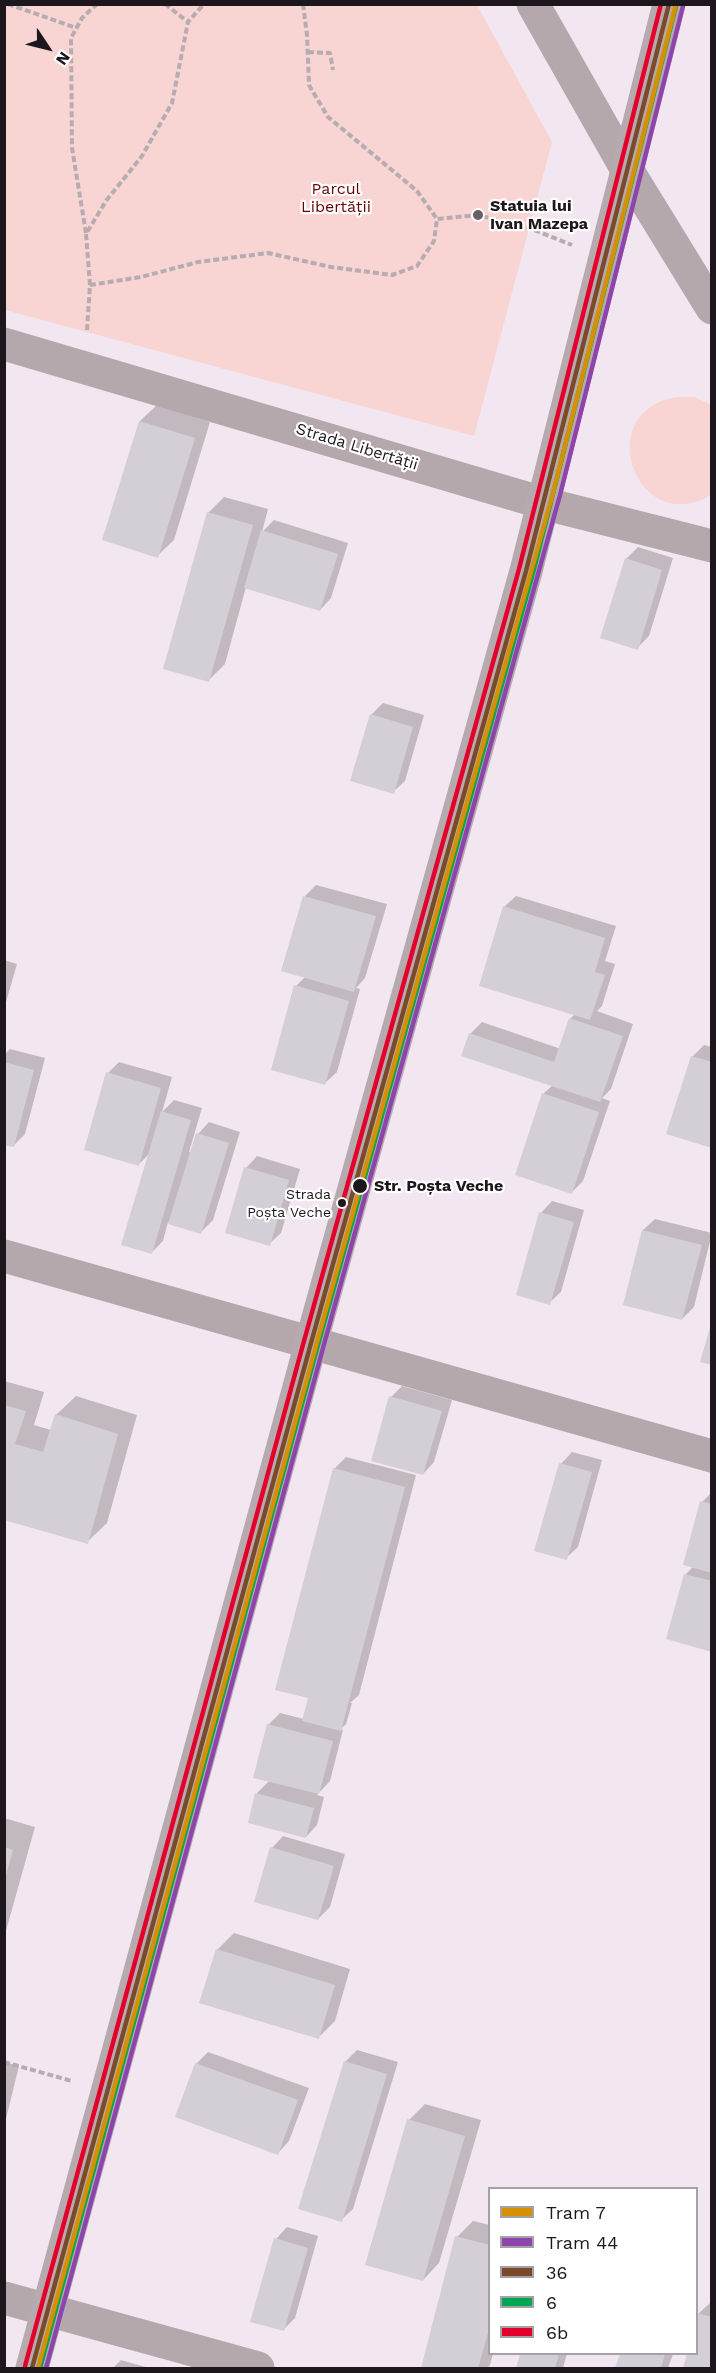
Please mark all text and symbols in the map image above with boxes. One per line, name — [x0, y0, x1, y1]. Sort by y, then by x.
north arrow — [18, 18, 78, 78]
text: N — [52, 48, 74, 69]
park label: Parcul Libertății — [301, 179, 371, 217]
place label: Statuia lui Ivan Mazepa — [490, 196, 588, 234]
marker: Statuia lui Ivan Mazepa — [471, 208, 485, 222]
street label: Strada Libertății — [294, 419, 420, 475]
place label: Str. Poșta Veche — [374, 1176, 503, 1196]
marker: Str. Poșta Veche — [351, 1177, 369, 1195]
place label: Strada Poșta Veche — [247, 1187, 331, 1220]
marker: Strada Poșta Veche — [336, 1197, 348, 1209]
legend — [488, 2187, 698, 2355]
text: Tram 7 — [546, 2202, 606, 2223]
text: Tram 44 — [546, 2232, 618, 2253]
text: 36 — [546, 2262, 567, 2283]
text: 6 — [546, 2292, 557, 2313]
text: 6b — [546, 2322, 568, 2343]

